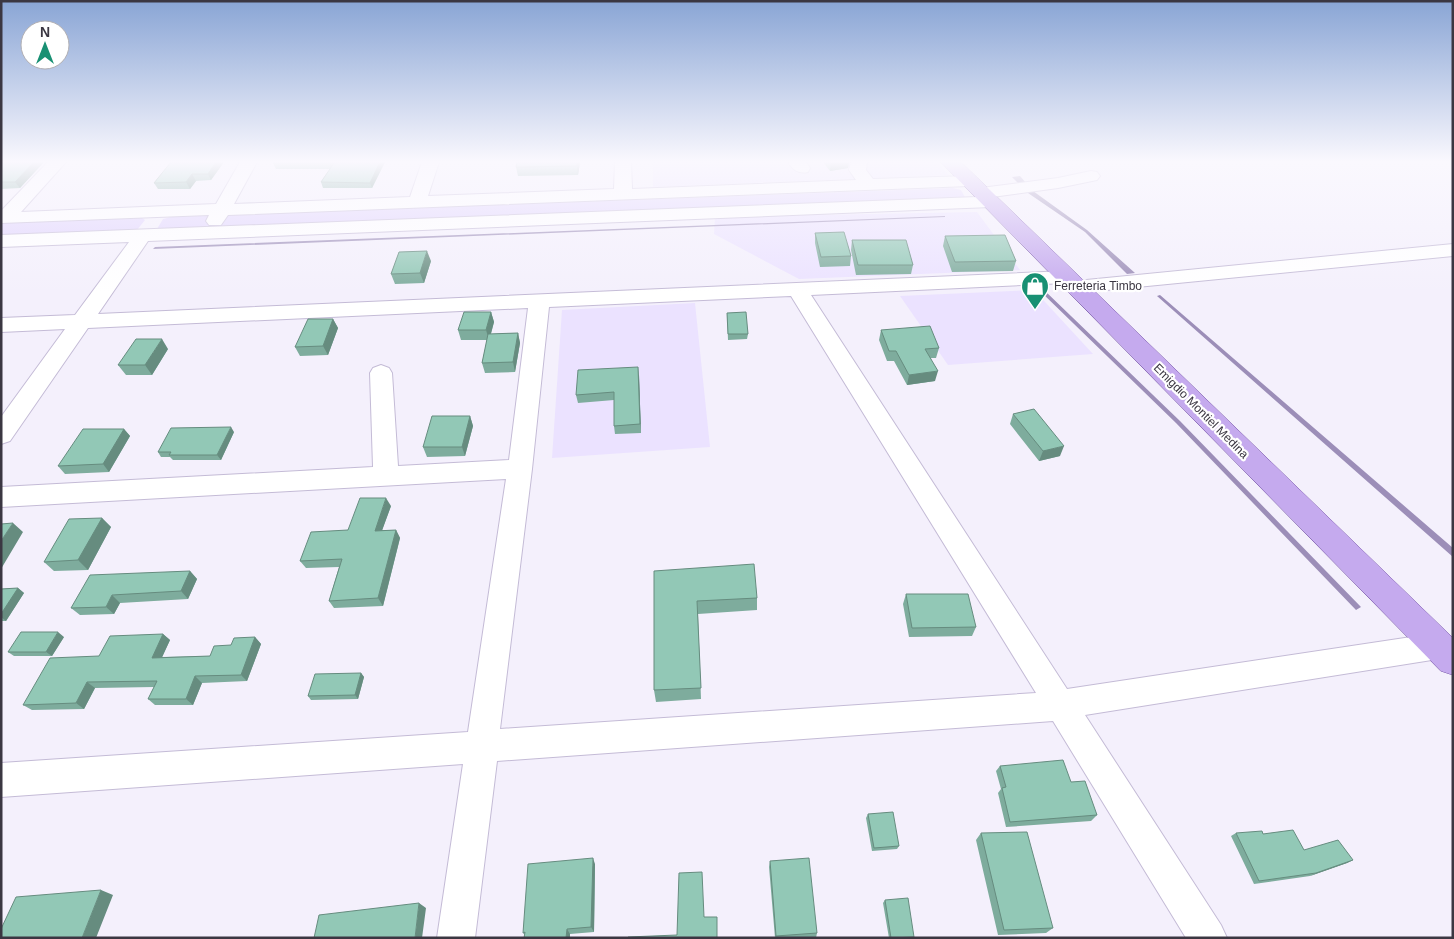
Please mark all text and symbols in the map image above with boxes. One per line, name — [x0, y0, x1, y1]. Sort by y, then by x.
north arrow — [20, 20, 70, 70]
text: N — [40, 24, 50, 40]
shop icon: Ferreteria Timbo — [1020, 271, 1050, 310]
place label: Ferreteria Timbo — [1054, 279, 1142, 293]
street label: Emigdio Montiel Medina — [1151, 361, 1251, 461]

